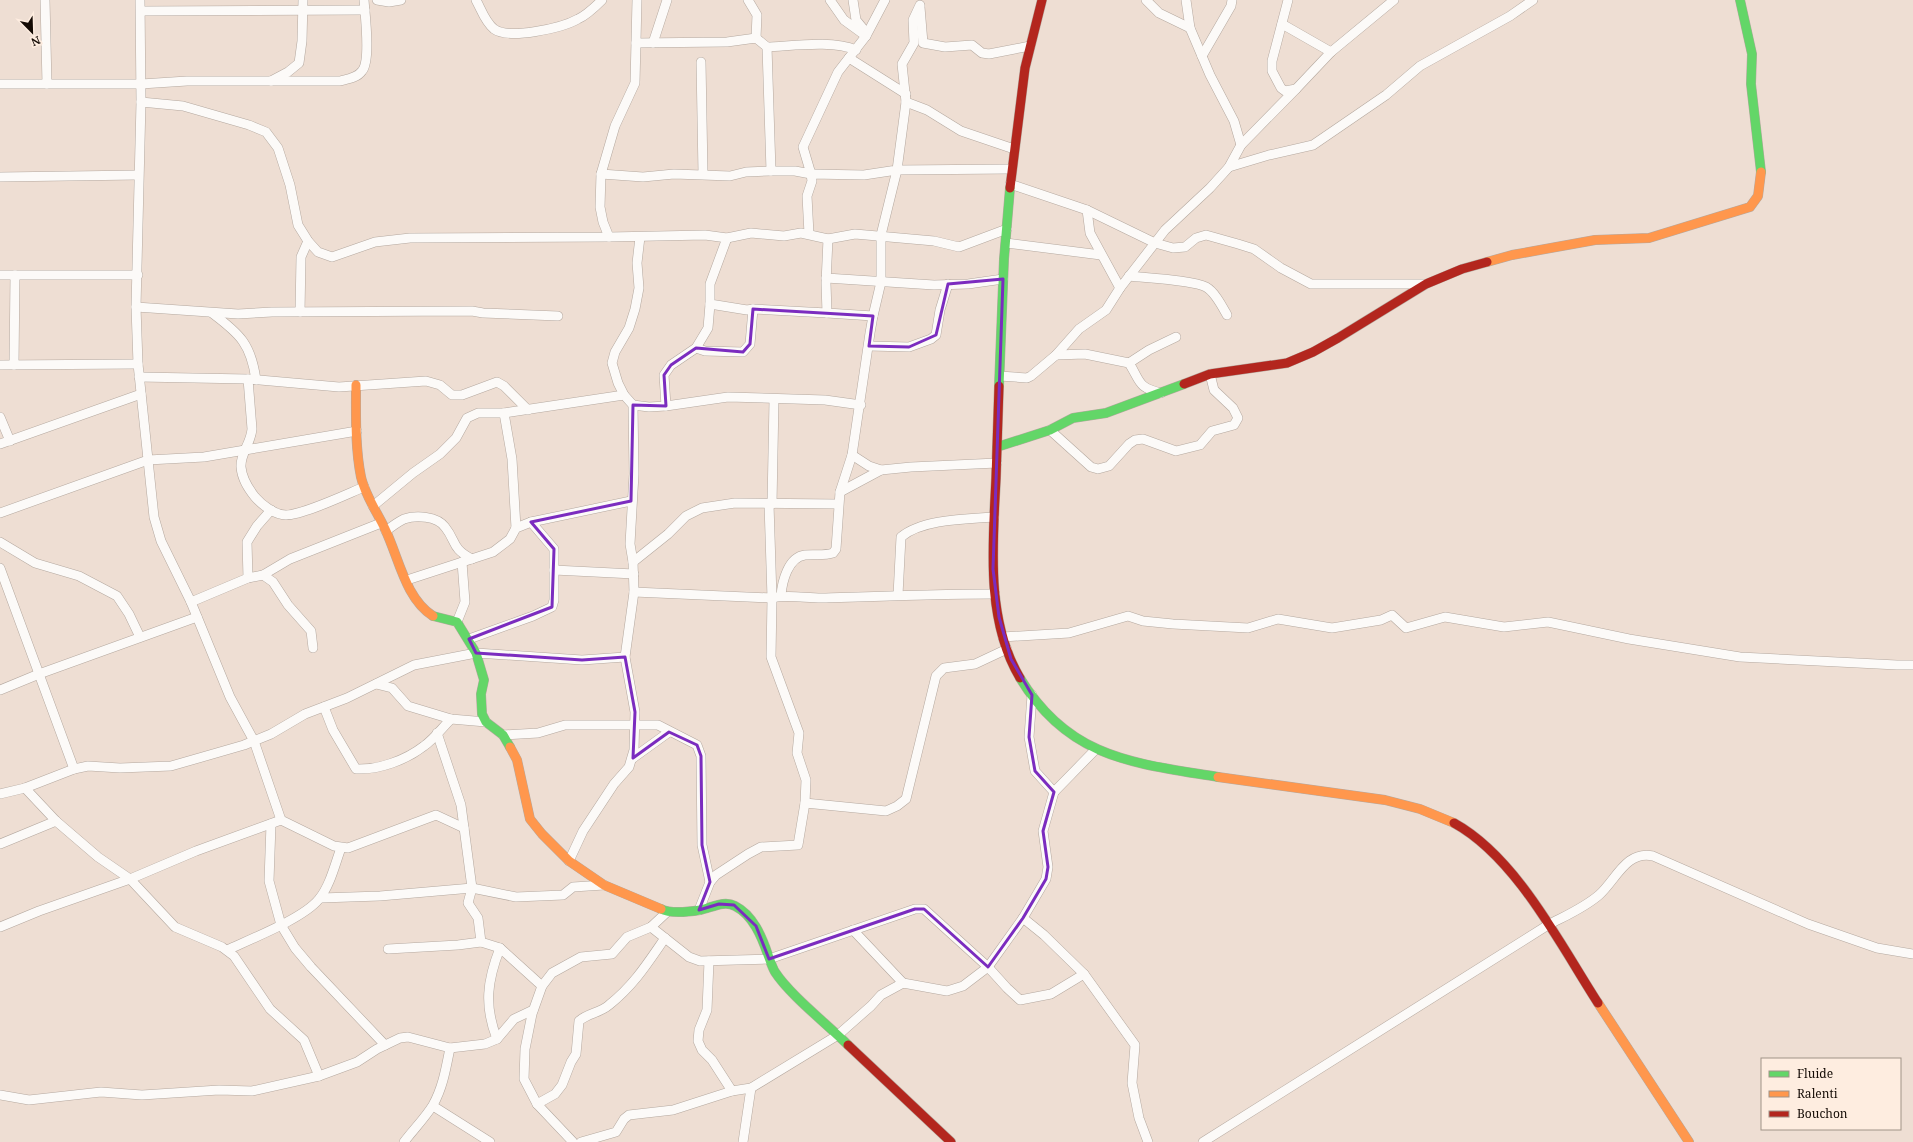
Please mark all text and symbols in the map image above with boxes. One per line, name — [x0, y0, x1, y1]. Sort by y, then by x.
north arrow — [12, 12, 52, 52]
text: N — [29, 33, 43, 50]
legend — [1761, 1058, 1901, 1130]
text: Fluide — [1797, 1065, 1833, 1082]
text: Ralenti — [1797, 1085, 1838, 1102]
text: Bouchon — [1797, 1105, 1848, 1122]

